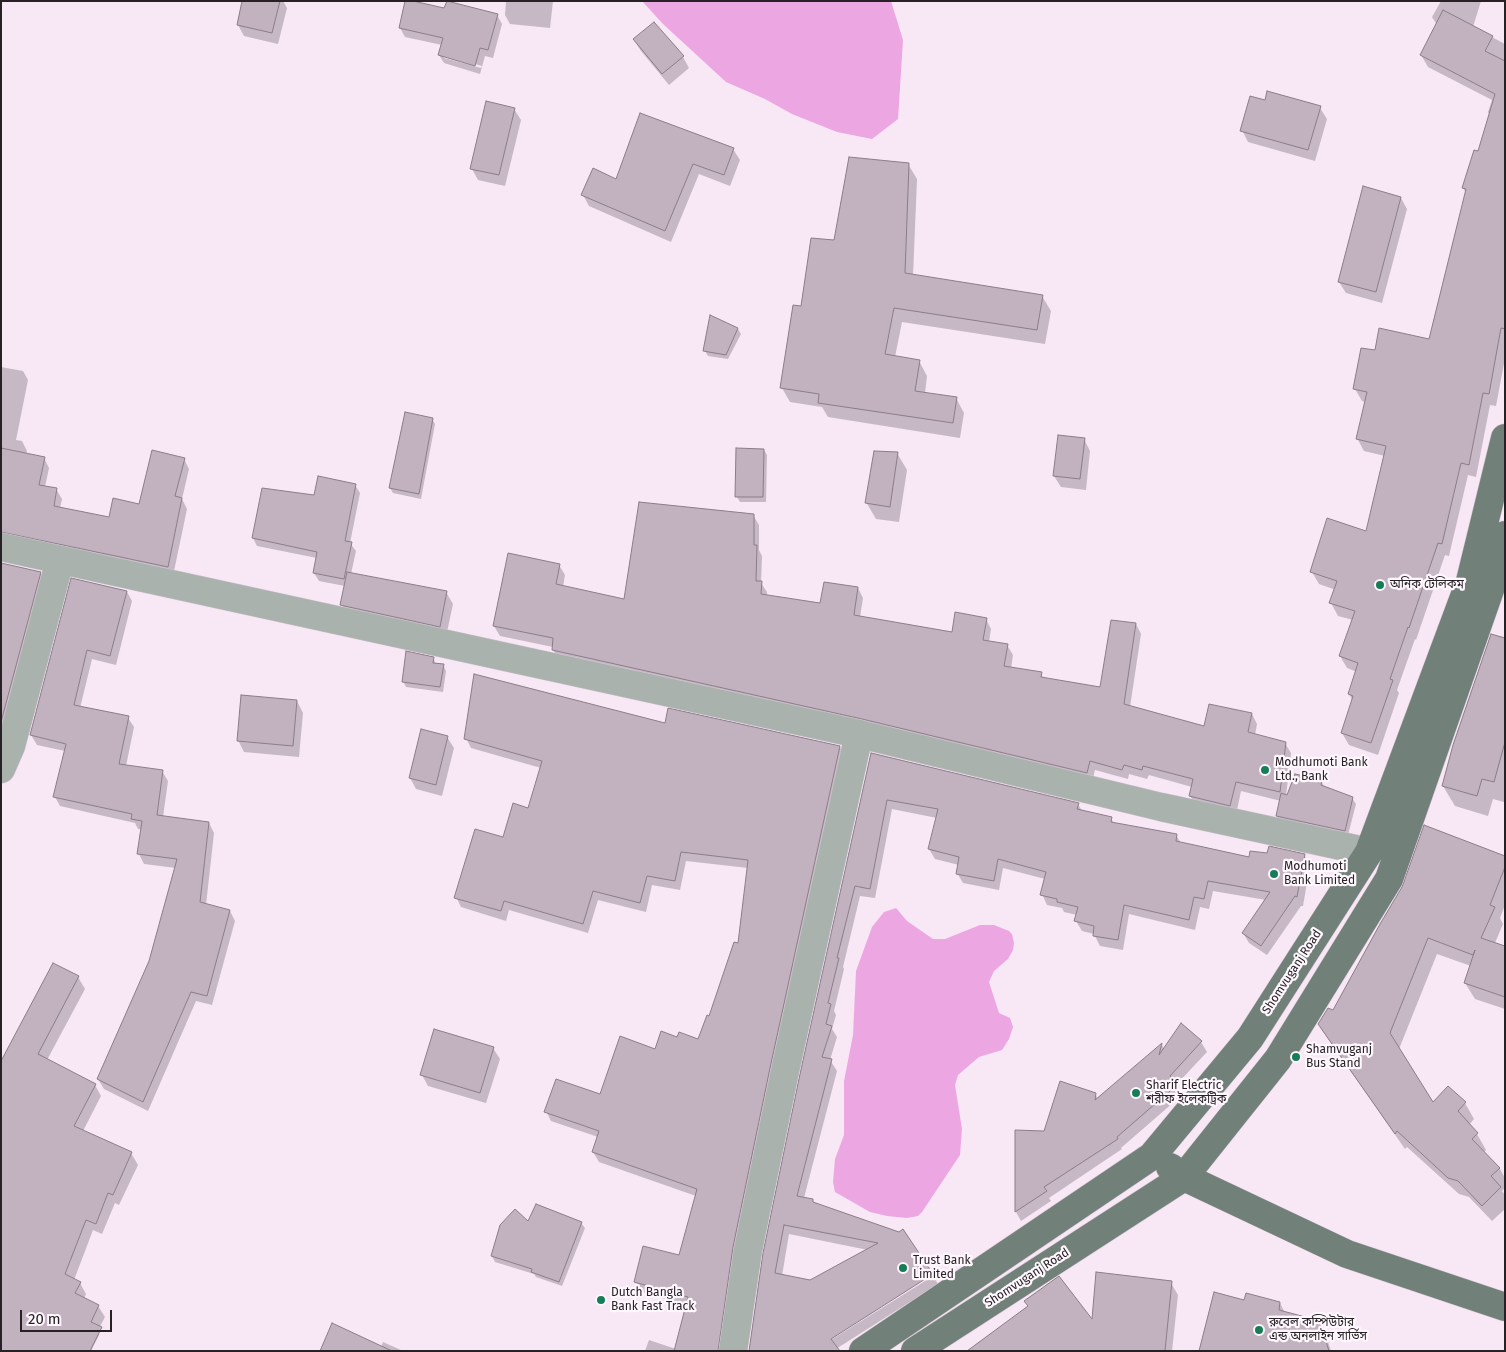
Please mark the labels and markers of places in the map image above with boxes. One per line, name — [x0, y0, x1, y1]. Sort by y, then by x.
place label: অনিক টেলিকম — [1390, 578, 1464, 592]
marker: অনিক টেলিকম — [1374, 579, 1386, 591]
place label: Modhumoti Bank Ltd., Bank — [1275, 756, 1368, 784]
marker: Modhumoti Bank Ltd., Bank — [1259, 764, 1271, 776]
place label: Modhumoti Bank Limited — [1284, 860, 1355, 888]
marker: Modhumoti Bank Limited — [1268, 868, 1280, 880]
place label: Shamvuganj Bus Stand — [1306, 1043, 1372, 1071]
marker: Shamvuganj Bus Stand — [1290, 1051, 1302, 1063]
place label: Sharif Electric শরীফ ইলেকট্রিক — [1146, 1079, 1226, 1107]
marker: Sharif Electric শরীফ ইলেকট্রিক — [1130, 1087, 1142, 1099]
place label: Trust Bank Limited — [913, 1254, 971, 1282]
marker: Trust Bank Limited — [897, 1262, 909, 1274]
place label: Dutch Bangla Bank Fast Track — [611, 1286, 694, 1314]
marker: Dutch Bangla Bank Fast Track — [595, 1294, 607, 1306]
place label: রুবেল কম্পিউটার এন্ড অনলাইন সার্ভিস — [1269, 1316, 1367, 1344]
marker: রুবেল কম্পিউটার এন্ড অনলাইন সার্ভিস — [1253, 1324, 1265, 1336]

